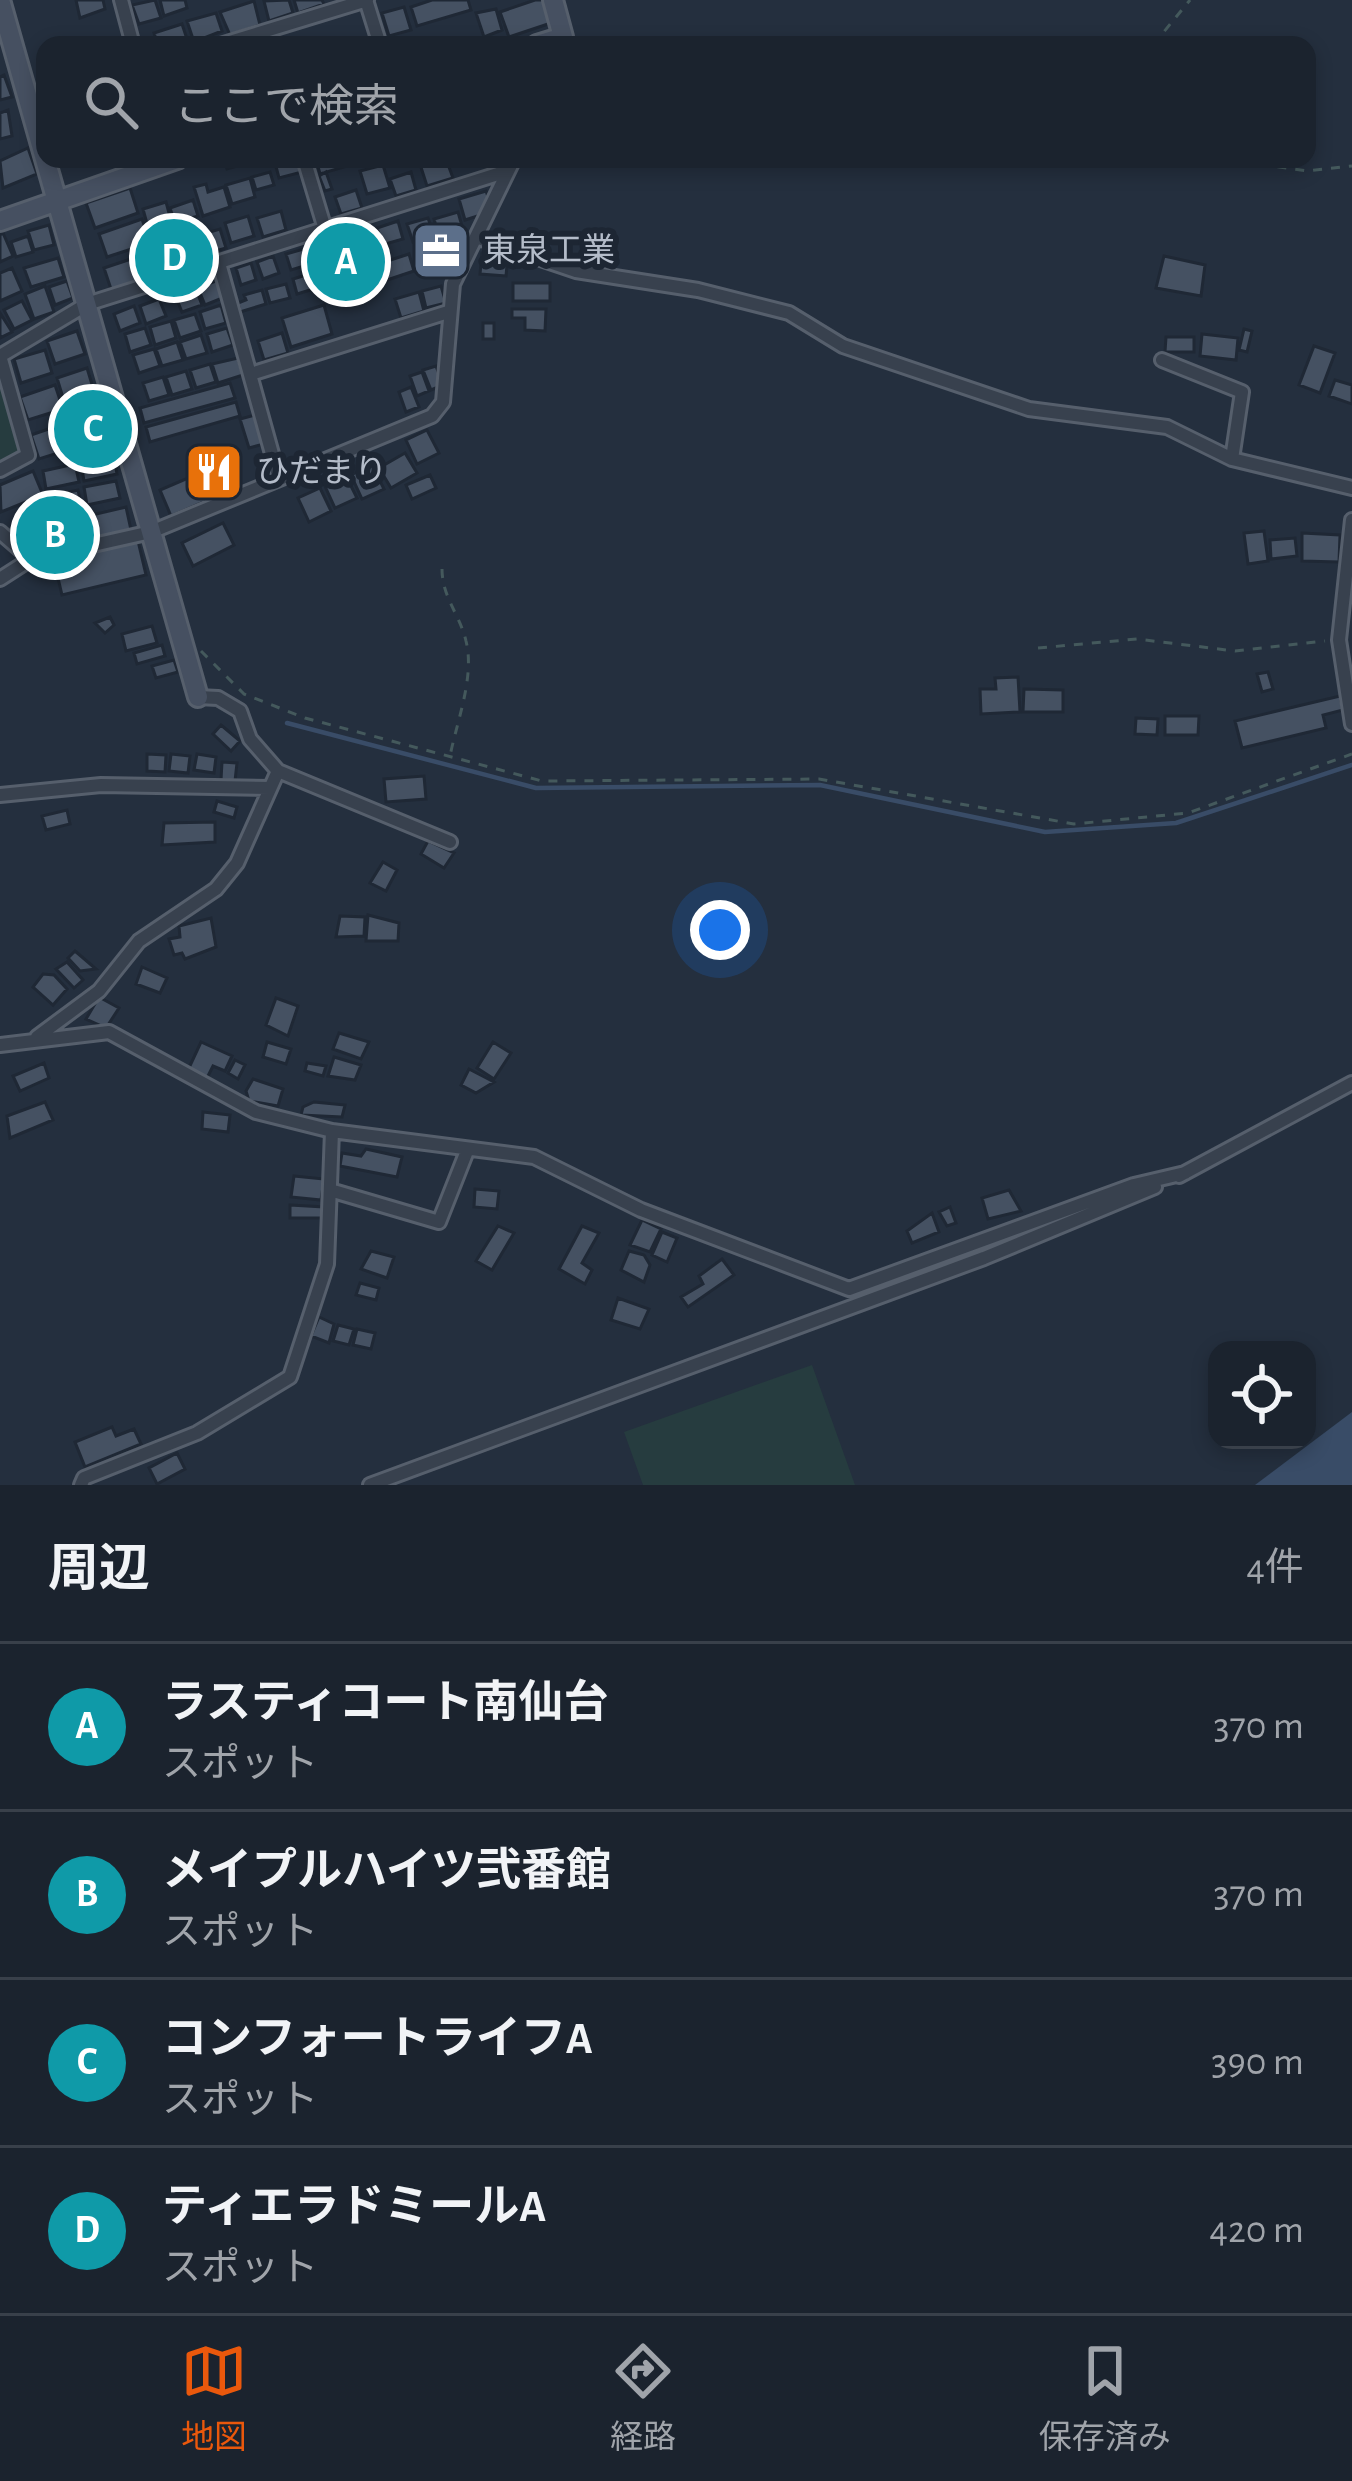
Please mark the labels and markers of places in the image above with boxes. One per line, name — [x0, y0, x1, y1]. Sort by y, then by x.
pin: D — [135, 213, 213, 303]
pin: A — [307, 217, 385, 307]
office icon: 東泉工業 — [410, 220, 472, 282]
place label: 東泉工業 — [483, 233, 615, 268]
pin: C — [54, 384, 132, 474]
restaurant icon: ひだまり — [183, 441, 245, 503]
place label: ひだまり — [256, 455, 387, 489]
pin: B — [16, 490, 94, 580]

